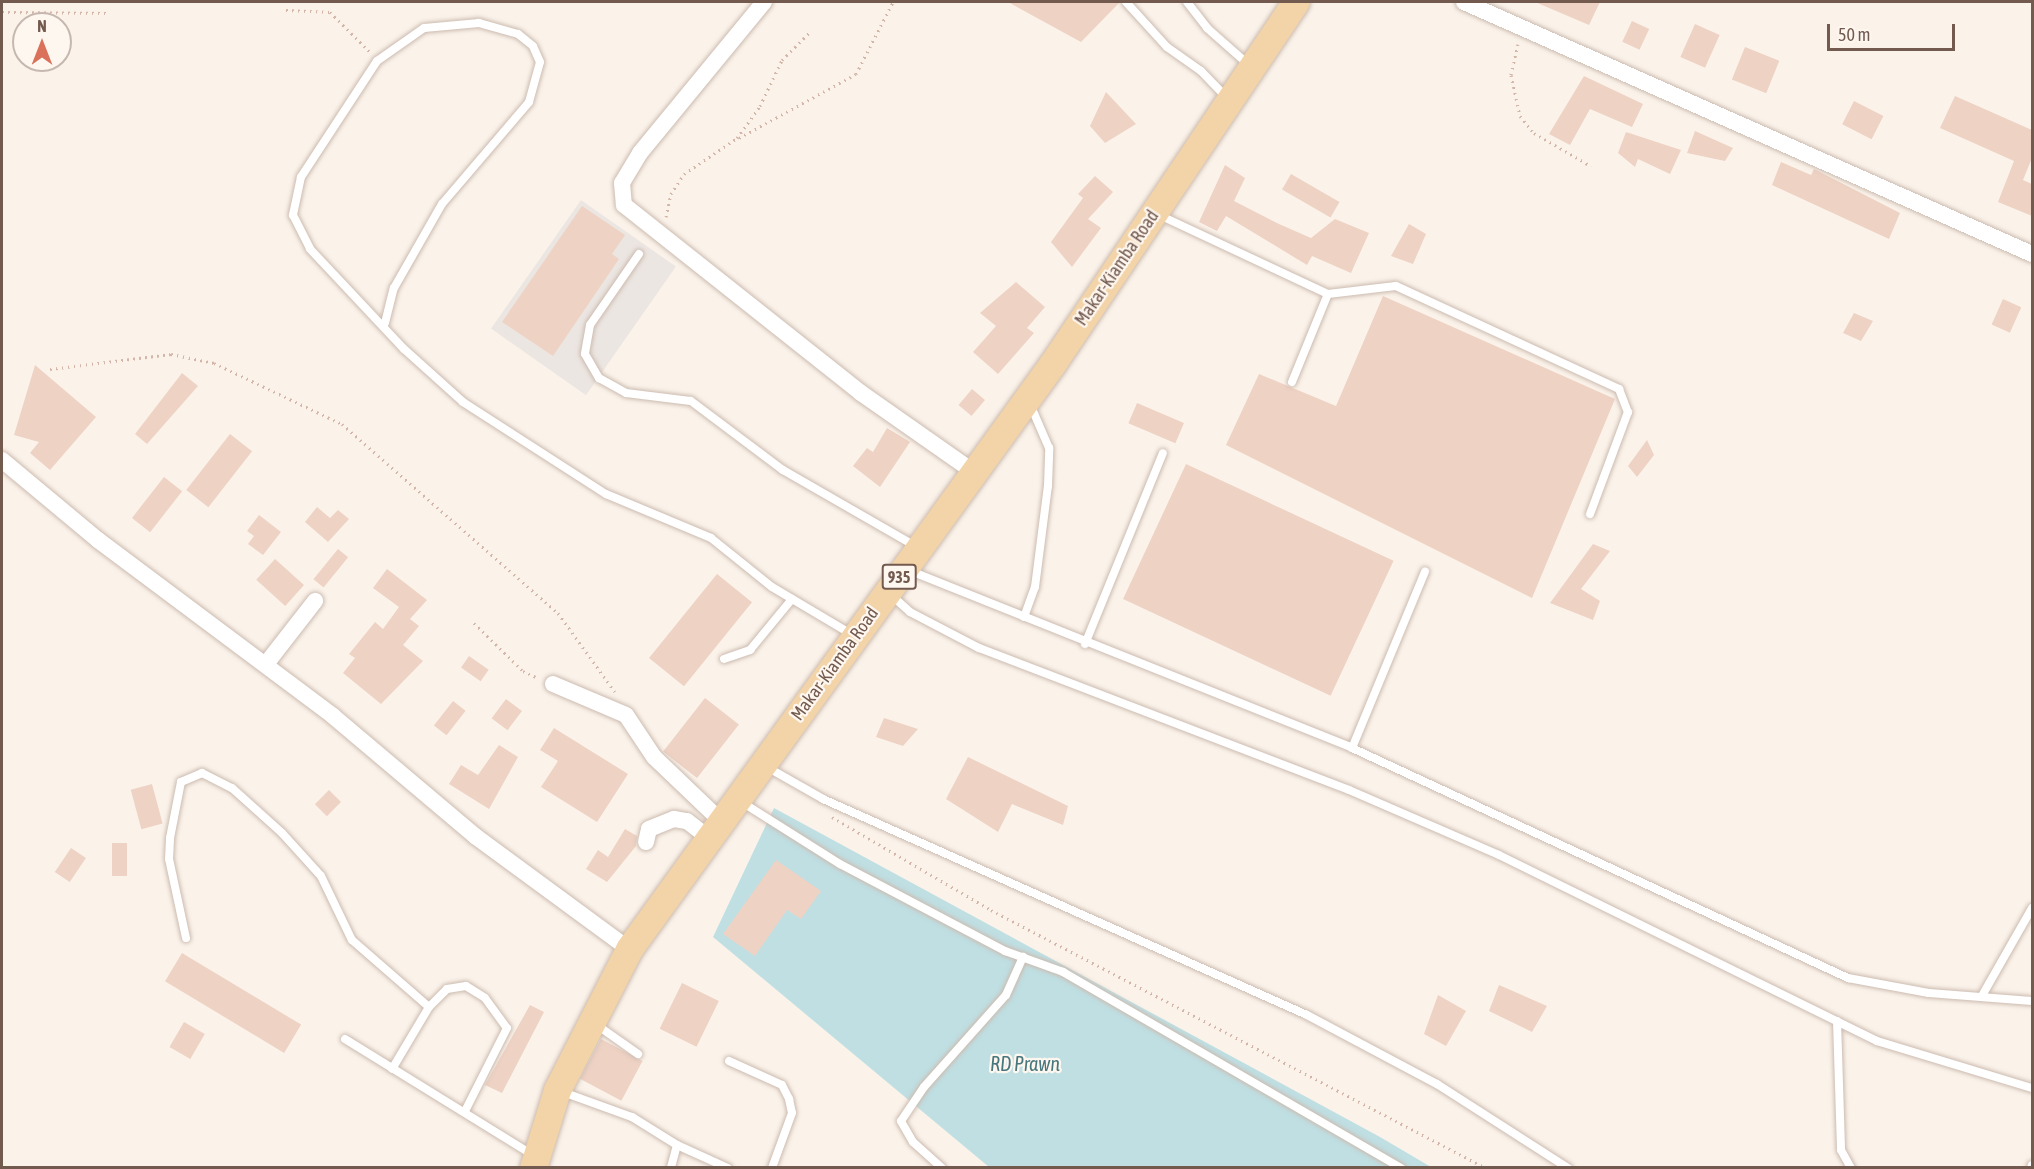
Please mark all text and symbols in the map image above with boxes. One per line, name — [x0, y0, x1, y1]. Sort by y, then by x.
north arrow — [12, 12, 72, 72]
scale bar — [1830, 12, 1958, 50]
text: N — [37, 17, 47, 35]
text: 50 m — [1838, 24, 1870, 45]
street label: Makar-Kiamba Road — [1070, 206, 1164, 330]
road number: 935 — [881, 564, 917, 590]
street label: Makar-Kiamba Road — [787, 603, 883, 725]
water label: RD Prawn — [990, 1051, 1060, 1075]

